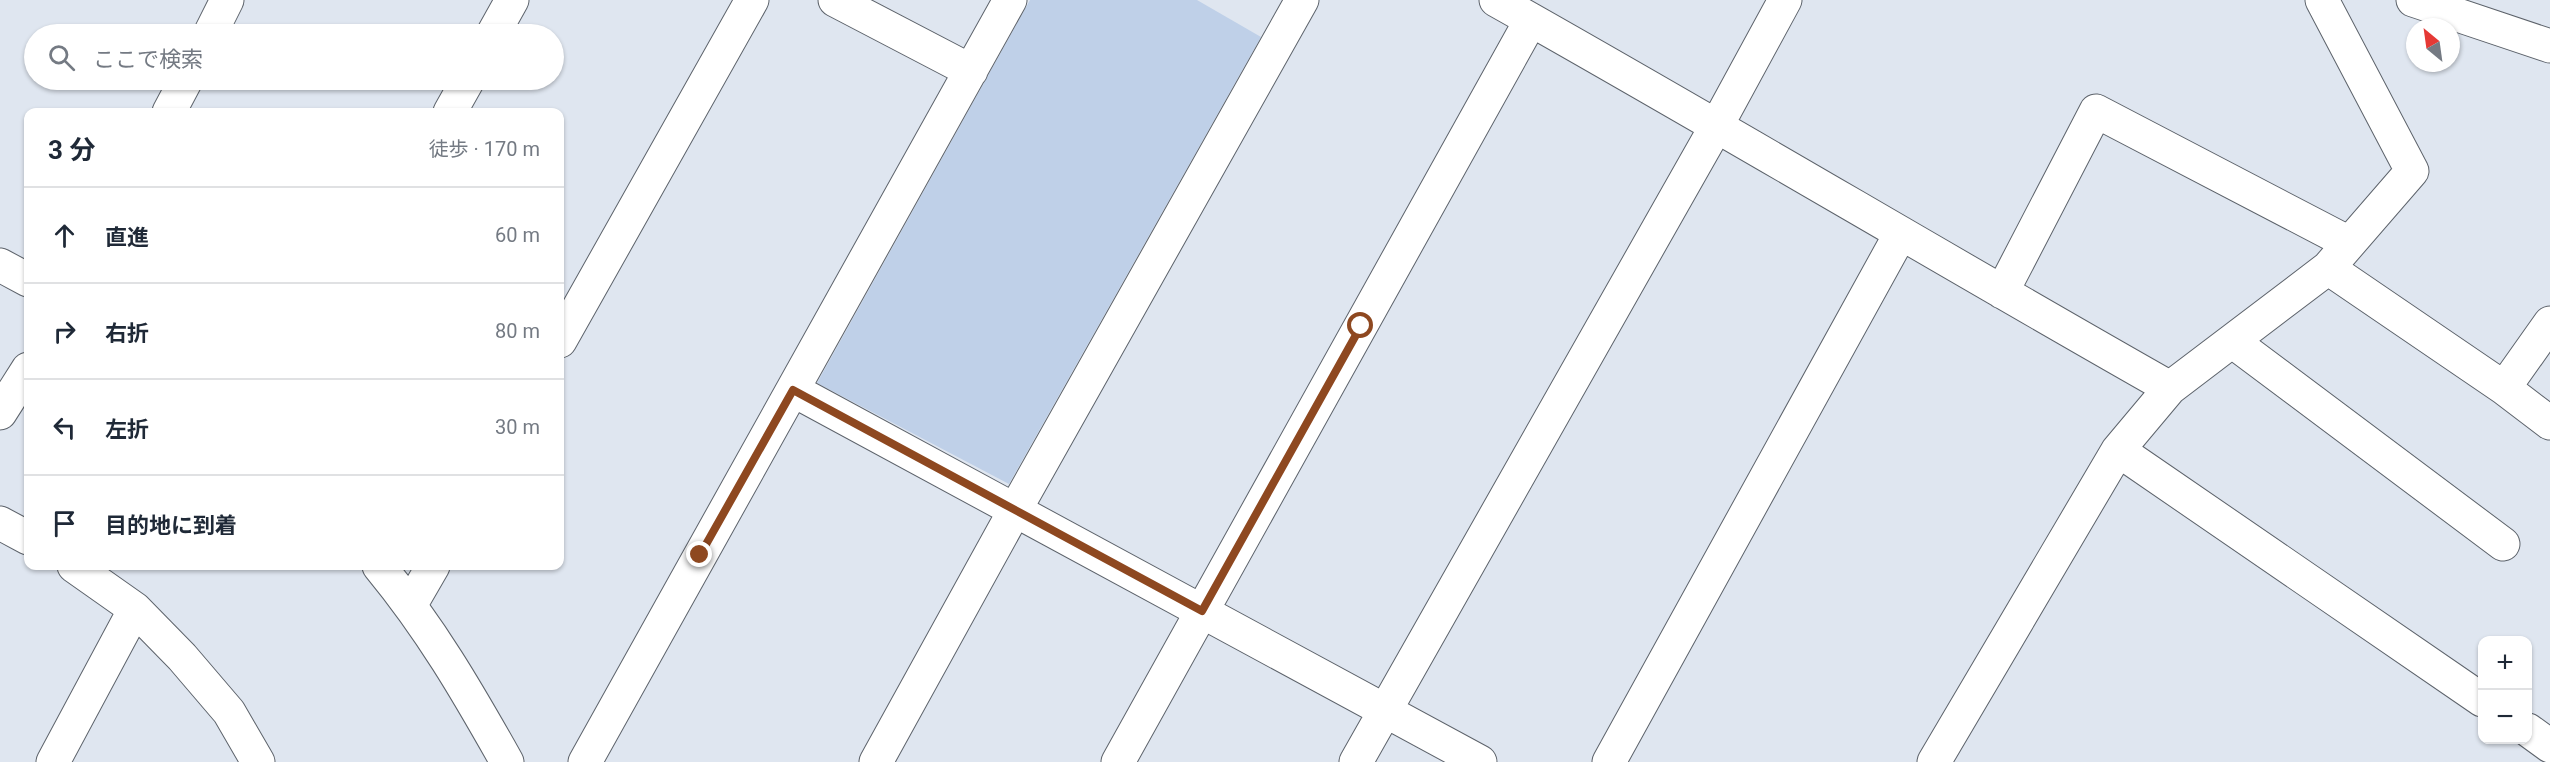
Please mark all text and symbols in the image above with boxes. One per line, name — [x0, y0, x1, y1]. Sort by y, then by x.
north arrow — [2406, 18, 2460, 72]
search box — [24, 24, 564, 90]
icon: search — [45, 41, 78, 74]
text: ここで検索 — [93, 47, 203, 72]
text: 3 分 — [48, 135, 95, 165]
text: 徒歩 · 170 m — [429, 137, 540, 161]
icon: ahead — [48, 219, 81, 252]
text: 60 m — [495, 223, 540, 247]
text: 直進 — [105, 225, 149, 250]
route start — [1347, 312, 1373, 338]
icon: right — [48, 315, 81, 348]
text: 80 m — [495, 319, 540, 343]
text: 右折 — [105, 321, 149, 346]
icon: left — [48, 411, 81, 444]
text: 30 m — [495, 415, 540, 439]
text: 左折 — [105, 417, 149, 442]
icon: arrive — [48, 507, 81, 540]
text: 目的地に到着 — [105, 513, 237, 538]
route end — [686, 541, 712, 567]
map controls — [2478, 636, 2532, 744]
button: + — [2478, 636, 2532, 690]
button: − — [2478, 690, 2532, 744]

